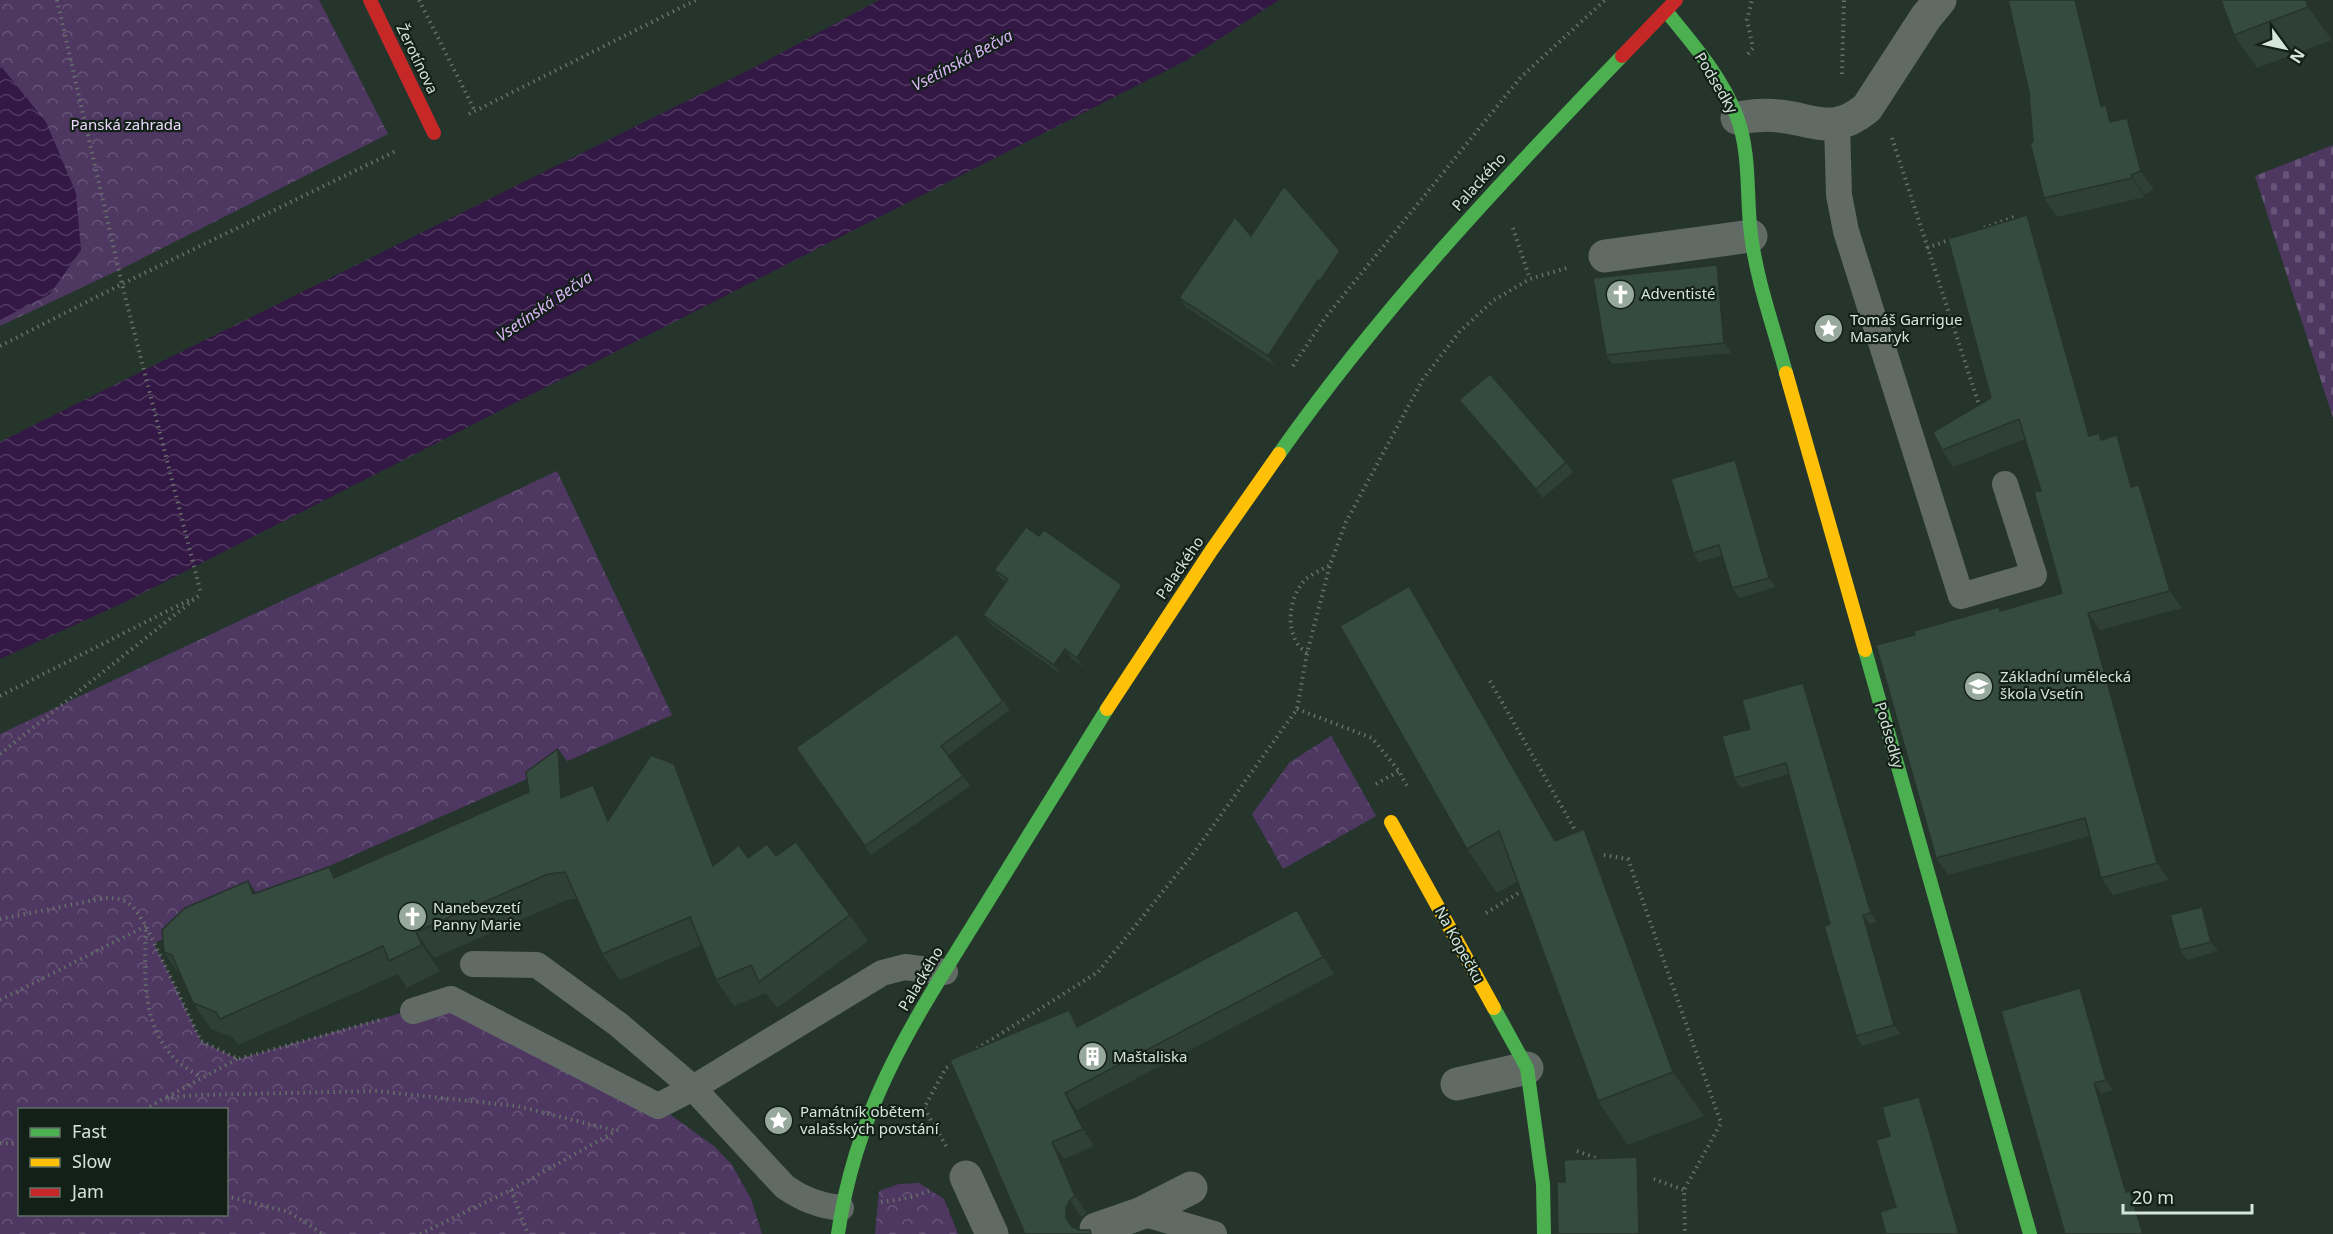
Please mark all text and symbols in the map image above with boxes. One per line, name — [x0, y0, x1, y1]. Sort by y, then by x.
north arrow — [2255, 18, 2315, 78]
street label: Žerotínova — [392, 20, 443, 97]
water label: Vsetínská Bečva — [908, 24, 1016, 96]
text: N — [2285, 45, 2310, 68]
street label: Podsedky — [1691, 48, 1743, 117]
park label: Panská zahrada — [71, 114, 181, 134]
street label: Palackého — [1447, 148, 1510, 215]
water label: Vsetínská Bečva — [492, 266, 596, 346]
church icon: Adventisté — [1604, 278, 1636, 310]
place label: Adventisté — [1641, 283, 1716, 303]
place label: Tomáš Garrigue Masaryk — [1850, 309, 1962, 346]
place icon: Tomáš Garrigue Masaryk — [1813, 313, 1845, 345]
street label: Palackého — [1151, 532, 1208, 603]
place label: Základní umělecká škola Vsetín — [2000, 666, 2131, 703]
school or university icon: Základní umělecká škola Vsetín — [1963, 670, 1995, 702]
street label: Podsedky — [1871, 699, 1909, 770]
place label: Nanebevzetí Panny Marie — [433, 897, 521, 934]
church icon: Nanebevzetí Panny Marie — [396, 901, 428, 933]
street label: Na Kopečku — [1431, 903, 1489, 986]
street label: Palackého — [893, 943, 947, 1014]
building icon: Maštaliska — [1076, 1041, 1108, 1073]
place label: Maštaliska — [1113, 1046, 1187, 1066]
place label: Památník obětem valašských povstání — [800, 1101, 940, 1138]
place icon: Památník obětem valašských povstání — [763, 1105, 795, 1137]
legend — [18, 1108, 228, 1216]
text: Fast — [72, 1119, 107, 1143]
text: Slow — [72, 1149, 111, 1173]
scale bar — [2123, 1177, 2252, 1215]
text: Jam — [70, 1179, 104, 1203]
text: 20 m — [2132, 1185, 2174, 1209]

